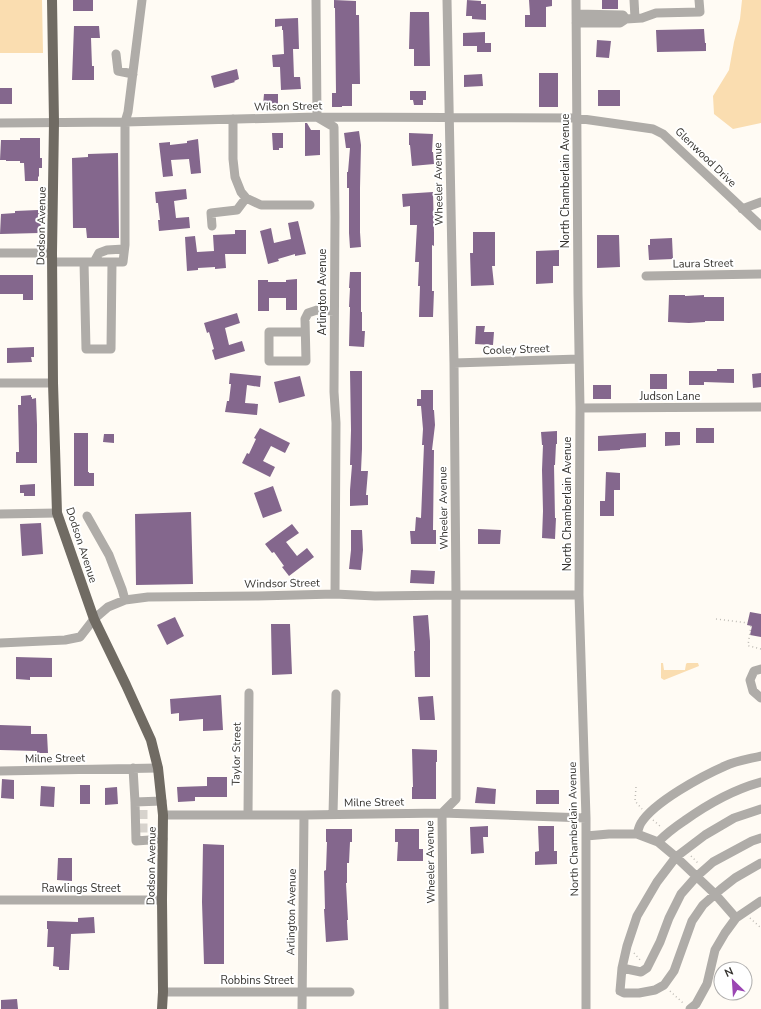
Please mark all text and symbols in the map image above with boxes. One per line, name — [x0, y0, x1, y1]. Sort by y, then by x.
street label: Wilson Street — [254, 98, 322, 115]
street label: North Chamberlain Avenue — [558, 114, 573, 248]
street label: Glenwood Drive — [672, 124, 740, 191]
street label: Wheeler Avenue — [430, 142, 447, 226]
street label: Dodson Avenue — [33, 186, 50, 265]
street label: Arlington Avenue — [315, 248, 330, 335]
street label: Laura Street — [673, 255, 734, 272]
street label: Cooley Street — [482, 341, 550, 358]
street label: Judson Lane — [639, 389, 700, 404]
street label: North Chamberlain Avenue — [560, 437, 575, 571]
street label: Wheeler Avenue — [435, 466, 452, 550]
street label: Dodson Avenue — [62, 505, 101, 585]
street label: Windsor Street — [244, 575, 320, 592]
street label: Taylor Street — [228, 722, 245, 786]
street label: Milne Street — [25, 750, 85, 767]
street label: North Chamberlain Avenue — [565, 761, 582, 896]
street label: Milne Street — [344, 794, 404, 811]
street label: Wheeler Avenue — [422, 820, 439, 904]
street label: Dodson Avenue — [143, 826, 160, 905]
street label: Arlington Avenue — [283, 868, 300, 956]
street label: Rawlings Street — [42, 881, 121, 896]
north arrow — [713, 961, 753, 1001]
text: N — [722, 964, 736, 981]
street label: Robbins Street — [220, 973, 294, 988]

